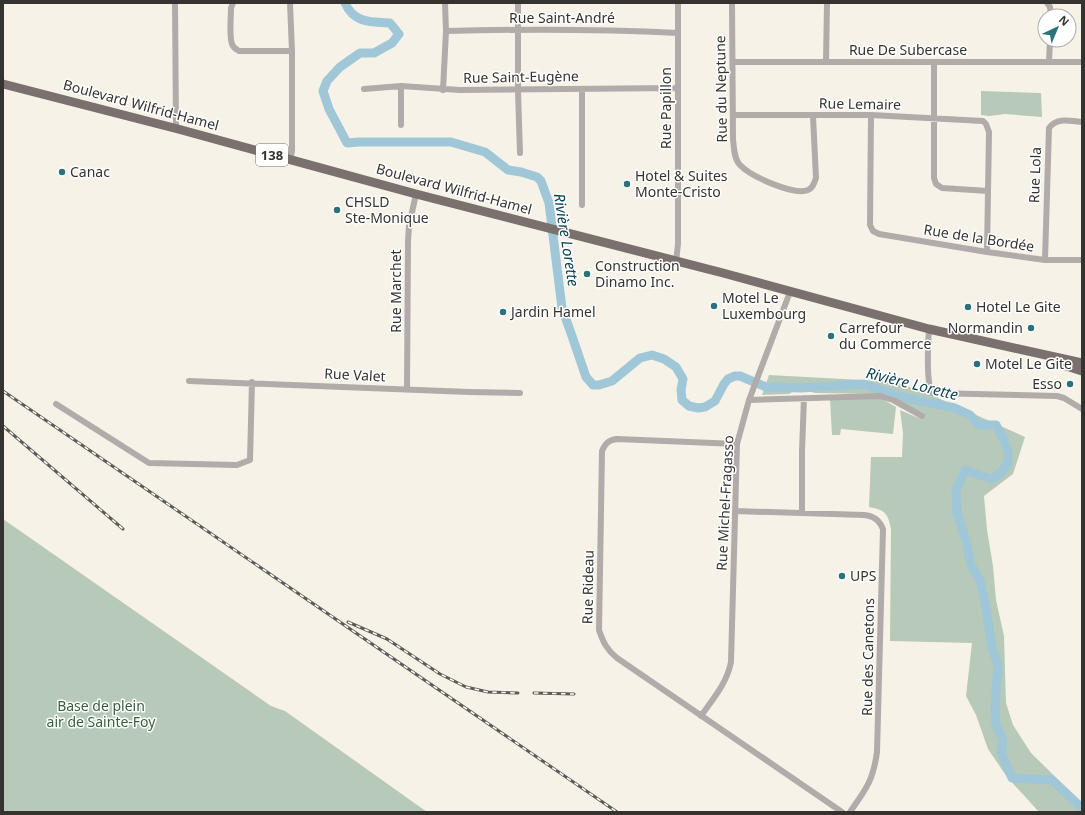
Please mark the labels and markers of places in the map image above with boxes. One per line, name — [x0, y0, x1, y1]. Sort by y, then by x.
place label: Canac — [70, 162, 110, 181]
place label: Hotel & Suites Monte-Cristo — [635, 166, 728, 201]
marker: Canac — [57, 167, 67, 177]
marker: Hotel & Suites Monte-Cristo — [622, 179, 632, 189]
place label: CHSLD Ste-Monique — [345, 192, 429, 227]
marker: CHSLD Ste-Monique — [332, 205, 342, 215]
place label: Construction Dinamo Inc. — [595, 256, 680, 291]
marker: Construction Dinamo Inc. — [582, 269, 592, 279]
place label: Motel Le Luxembourg — [722, 288, 806, 323]
place label: Hotel Le Gite — [976, 297, 1061, 316]
marker: Motel Le Luxembourg — [709, 301, 719, 311]
place label: Jardin Hamel — [509, 302, 596, 321]
marker: Hotel Le Gite — [963, 302, 973, 312]
marker: Jardin Hamel — [498, 307, 508, 317]
place label: Carrefour du Commerce — [839, 318, 932, 353]
place label: Normandin — [948, 318, 1023, 337]
marker: Normandin — [1026, 323, 1036, 333]
marker: Carrefour du Commerce — [826, 331, 836, 341]
place label: Motel Le Gite — [985, 354, 1072, 373]
marker: Motel Le Gite — [972, 359, 982, 369]
place label: Esso — [1032, 374, 1062, 393]
marker: Esso — [1065, 379, 1075, 389]
place label: UPS — [850, 566, 877, 585]
marker: UPS — [837, 571, 847, 581]

